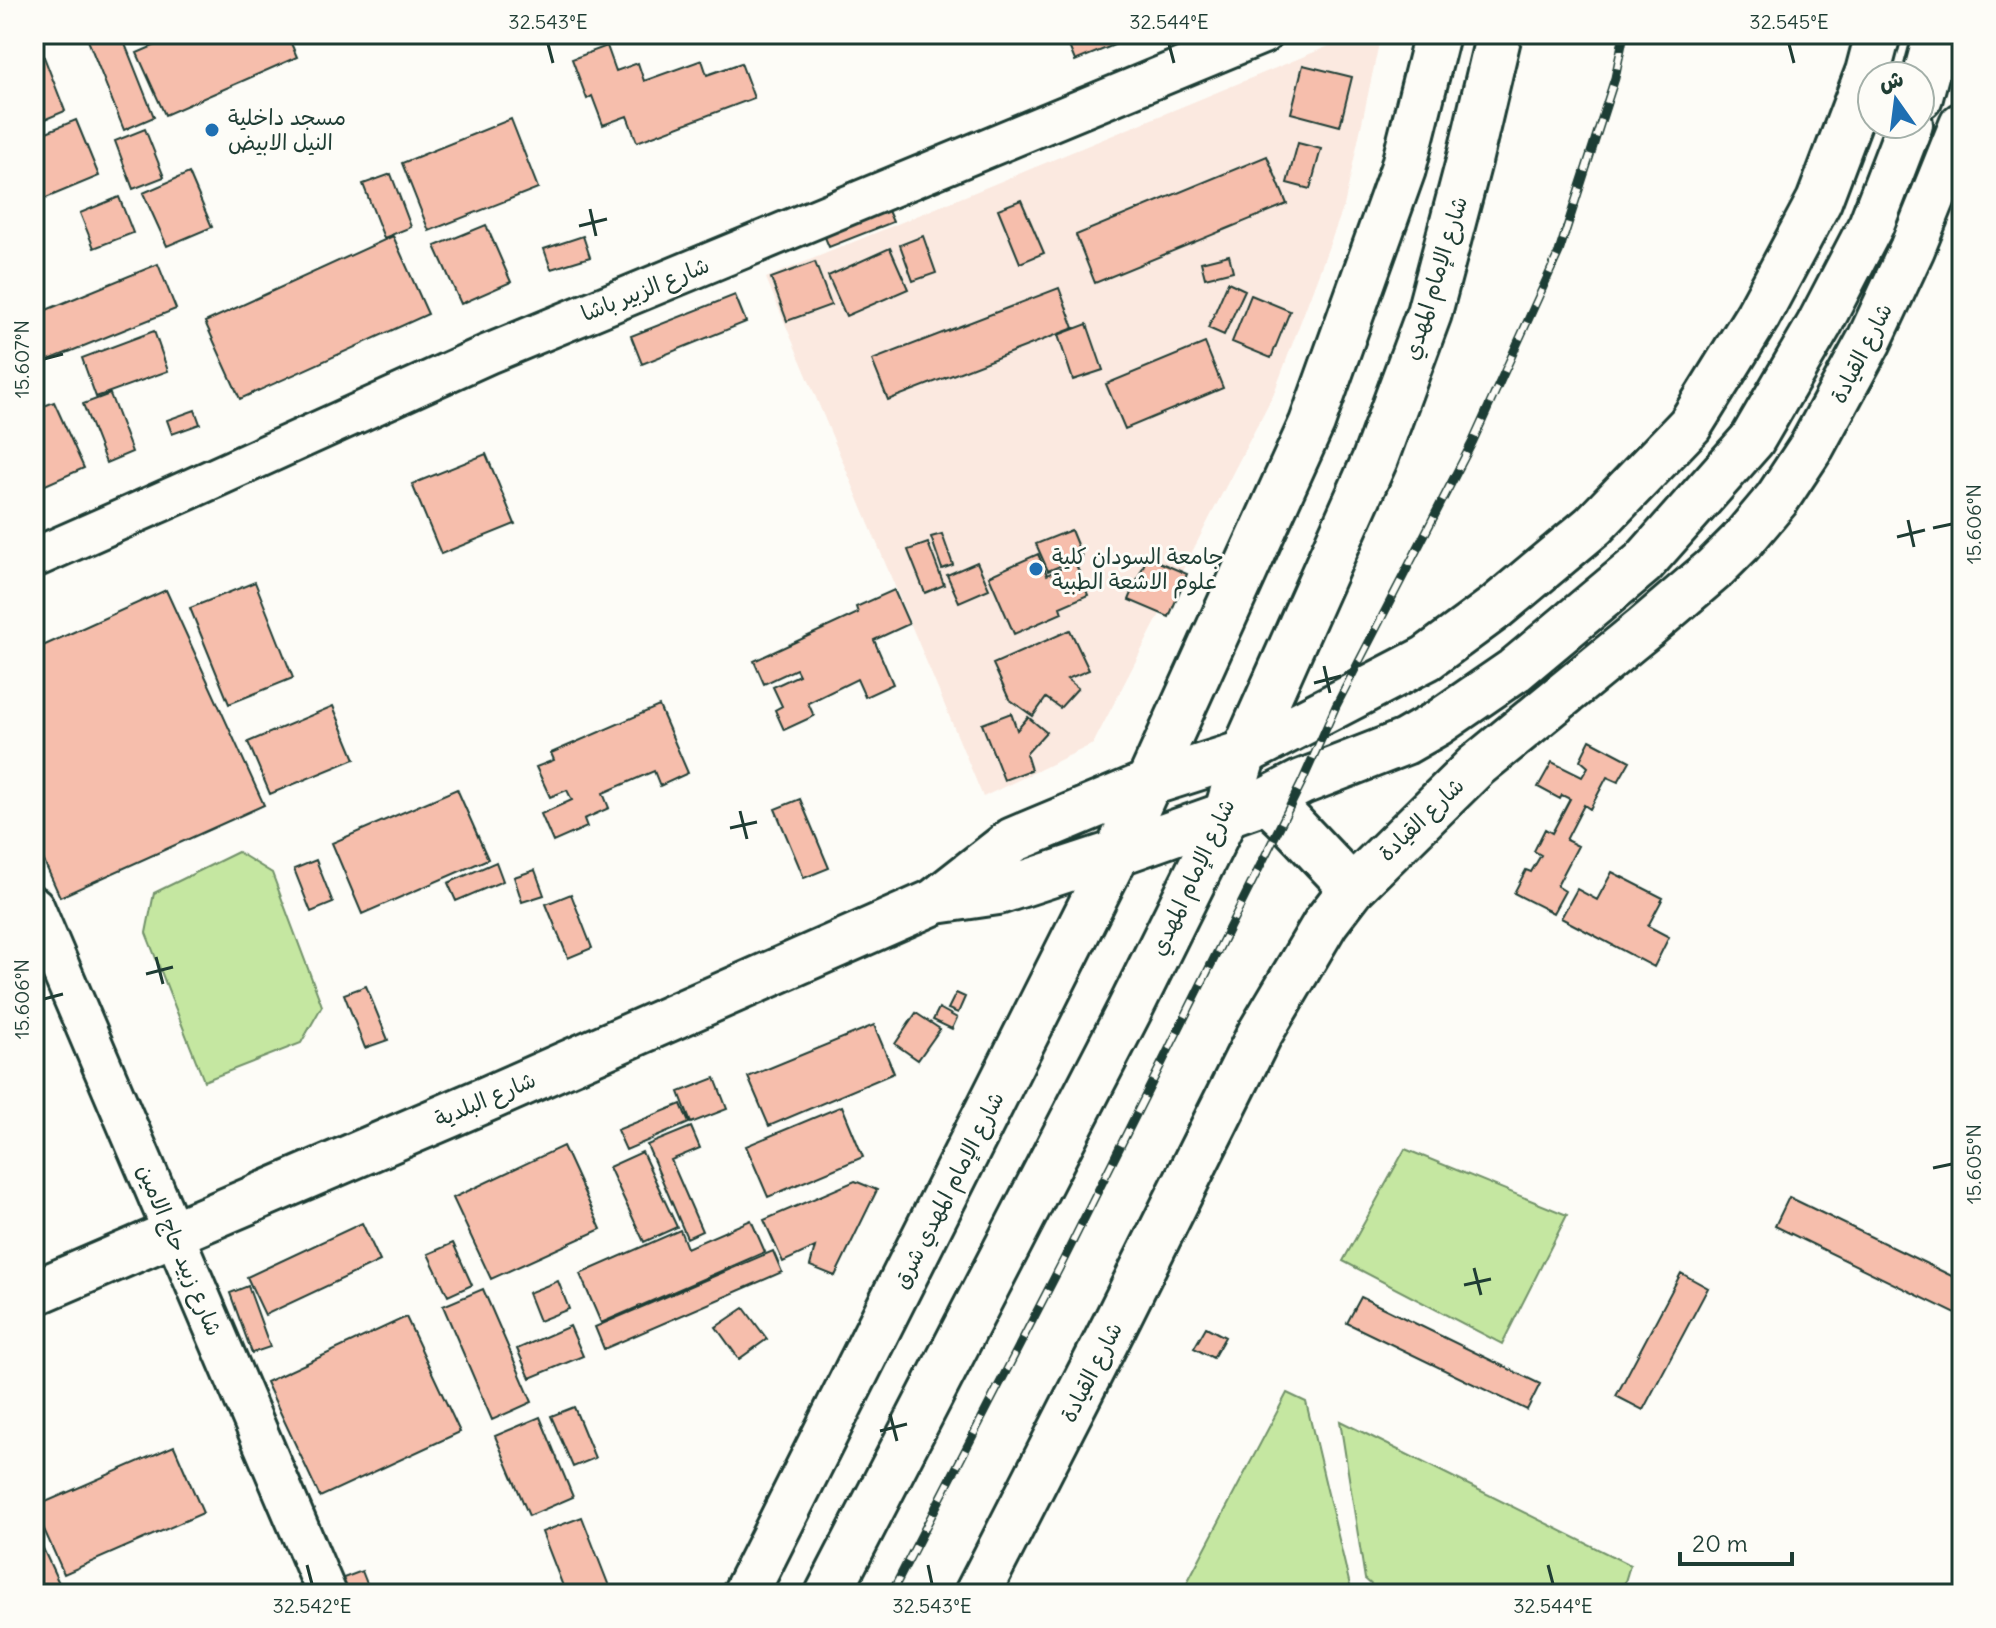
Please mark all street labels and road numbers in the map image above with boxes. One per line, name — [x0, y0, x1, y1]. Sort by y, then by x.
street label: شارع الإمام المهدي — [1397, 193, 1476, 364]
street label: شارع الزبير باشا — [577, 251, 714, 329]
street label: شارع القيادة — [1824, 298, 1900, 409]
street label: شارع القيادة — [1372, 771, 1471, 868]
street label: شارع الإمام المهدي — [1143, 794, 1243, 961]
street label: شارع البلدية — [430, 1065, 541, 1135]
street label: شارع الإمام المهدي شرق — [886, 1087, 1012, 1294]
street label: شارع زبيد حاج الامين — [129, 1160, 229, 1341]
street label: شارع القيادة — [1054, 1317, 1130, 1428]

